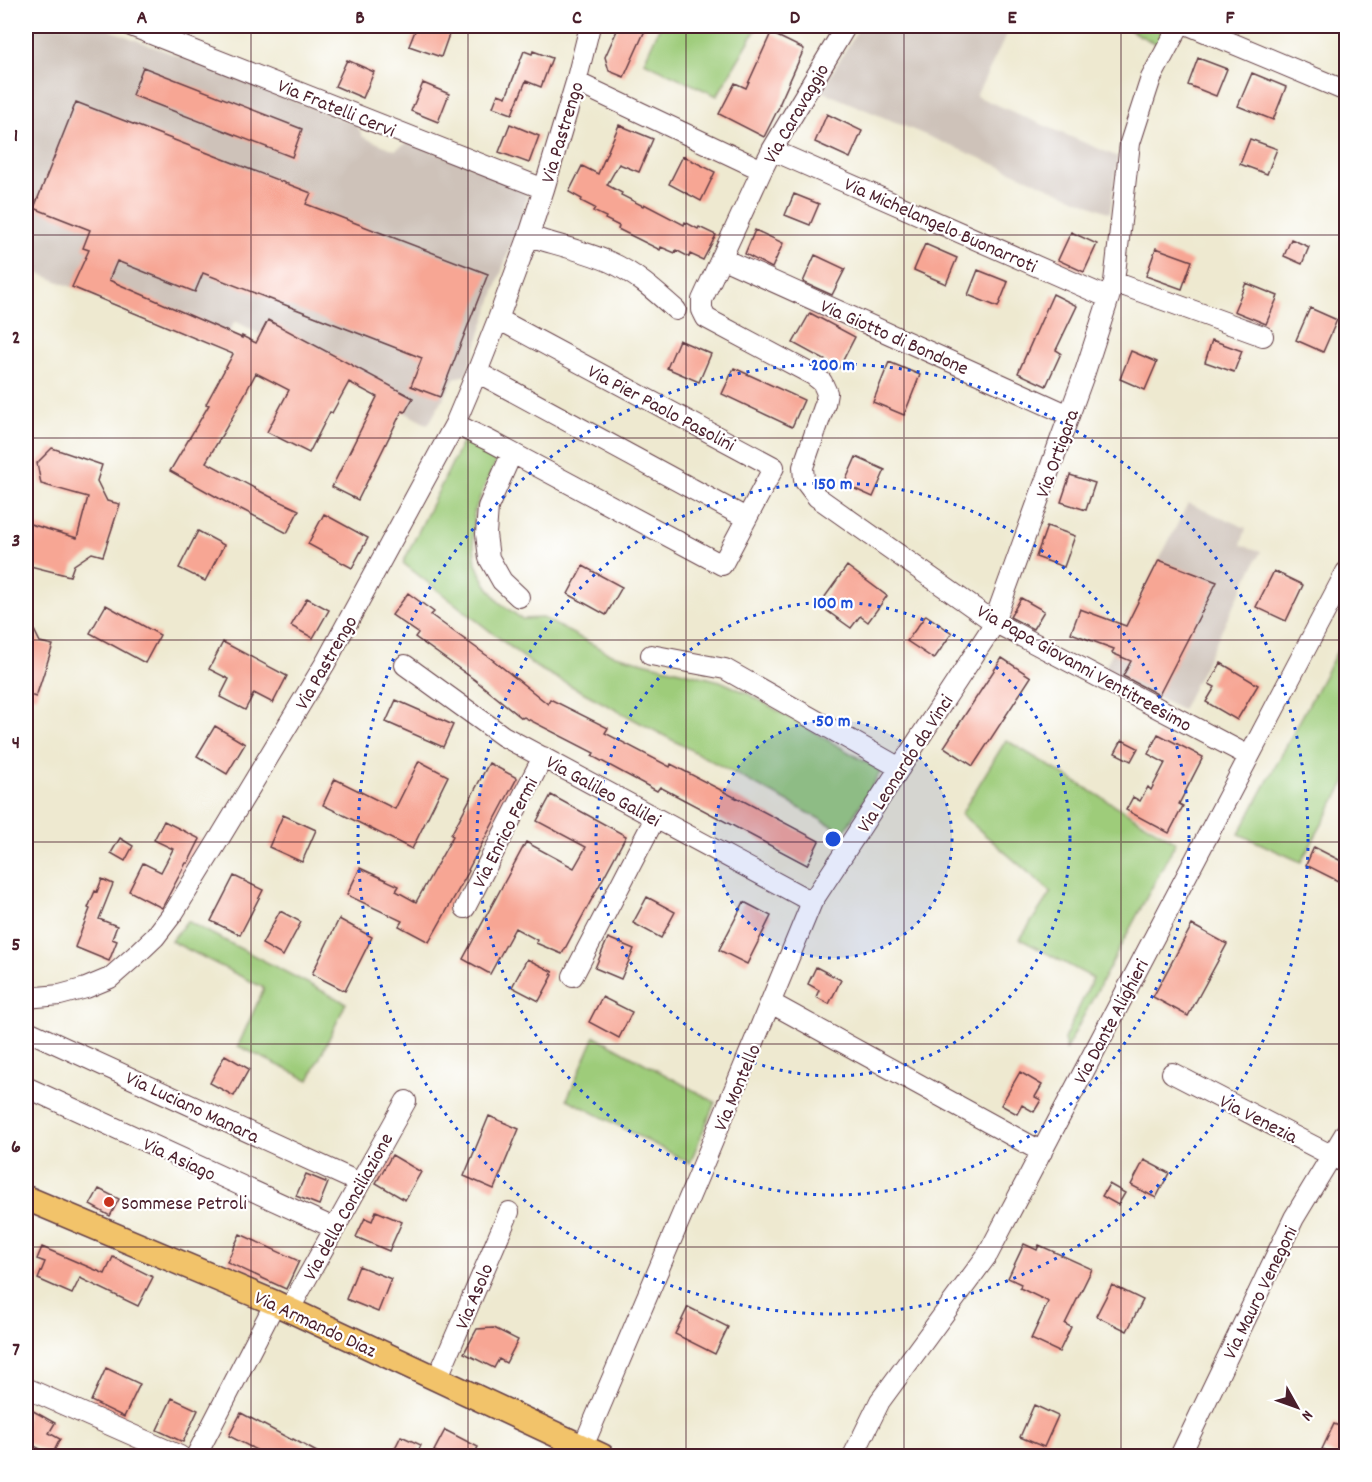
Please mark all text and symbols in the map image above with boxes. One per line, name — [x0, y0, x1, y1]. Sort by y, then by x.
text: A — [137, 5, 148, 33]
text: B — [355, 5, 365, 33]
text: C — [572, 5, 582, 33]
text: D — [790, 5, 801, 33]
text: E — [1007, 5, 1017, 33]
text: F — [1226, 5, 1236, 33]
street label: Via Caravaggio — [758, 59, 838, 170]
street label: Via Fratelli Cervi — [273, 73, 399, 146]
street label: Via Pastrengo — [535, 79, 593, 187]
text: 1 — [14, 123, 18, 151]
street label: Via Michelangelo Buonarroti — [839, 172, 1041, 282]
street label: Via Giotto di Bondone — [815, 293, 973, 384]
text: 2 — [12, 325, 20, 353]
text: 200 m — [811, 354, 855, 379]
street label: Via Pier Paolo Pasolini — [582, 359, 740, 461]
street label: Via Ortigara — [1030, 405, 1088, 502]
text: 150 m — [814, 473, 852, 498]
text: 3 — [12, 528, 20, 556]
text: 100 m — [813, 592, 853, 617]
street label: Via Papa Giovanni Ventitreesimo — [971, 599, 1196, 741]
street label: Via Pastrengo — [289, 611, 366, 716]
street label: Via Leonardo da Vinci — [851, 690, 962, 839]
text: 50 m — [816, 710, 850, 735]
text: 4 — [12, 730, 20, 758]
street label: Via Galileo Galilei — [540, 750, 665, 836]
street label: Via Enrico Fermi — [467, 773, 547, 893]
centre of rings — [823, 829, 843, 849]
text: 5 — [11, 932, 21, 960]
street label: Via Dante Alighieri — [1068, 955, 1157, 1090]
street label: Via Montello — [708, 1040, 770, 1136]
street label: Via Luciano Manara — [120, 1066, 264, 1152]
street label: Via Venezia — [1214, 1089, 1302, 1153]
street label: Via della Conciliazione — [297, 1129, 402, 1286]
street label: Via Asiago — [138, 1132, 220, 1190]
text: 6 — [11, 1134, 21, 1162]
place label: Sommese Petroli — [121, 1191, 247, 1219]
marker: Sommese Petroli — [102, 1195, 116, 1209]
street label: Via Mauro Venegoni — [1217, 1222, 1306, 1365]
street label: Via Asolo — [449, 1260, 502, 1334]
street label: Via Armando Diaz — [249, 1285, 381, 1366]
text: 7 — [12, 1337, 20, 1365]
north arrow — [1267, 1377, 1327, 1437]
text: N — [1295, 1405, 1318, 1426]

